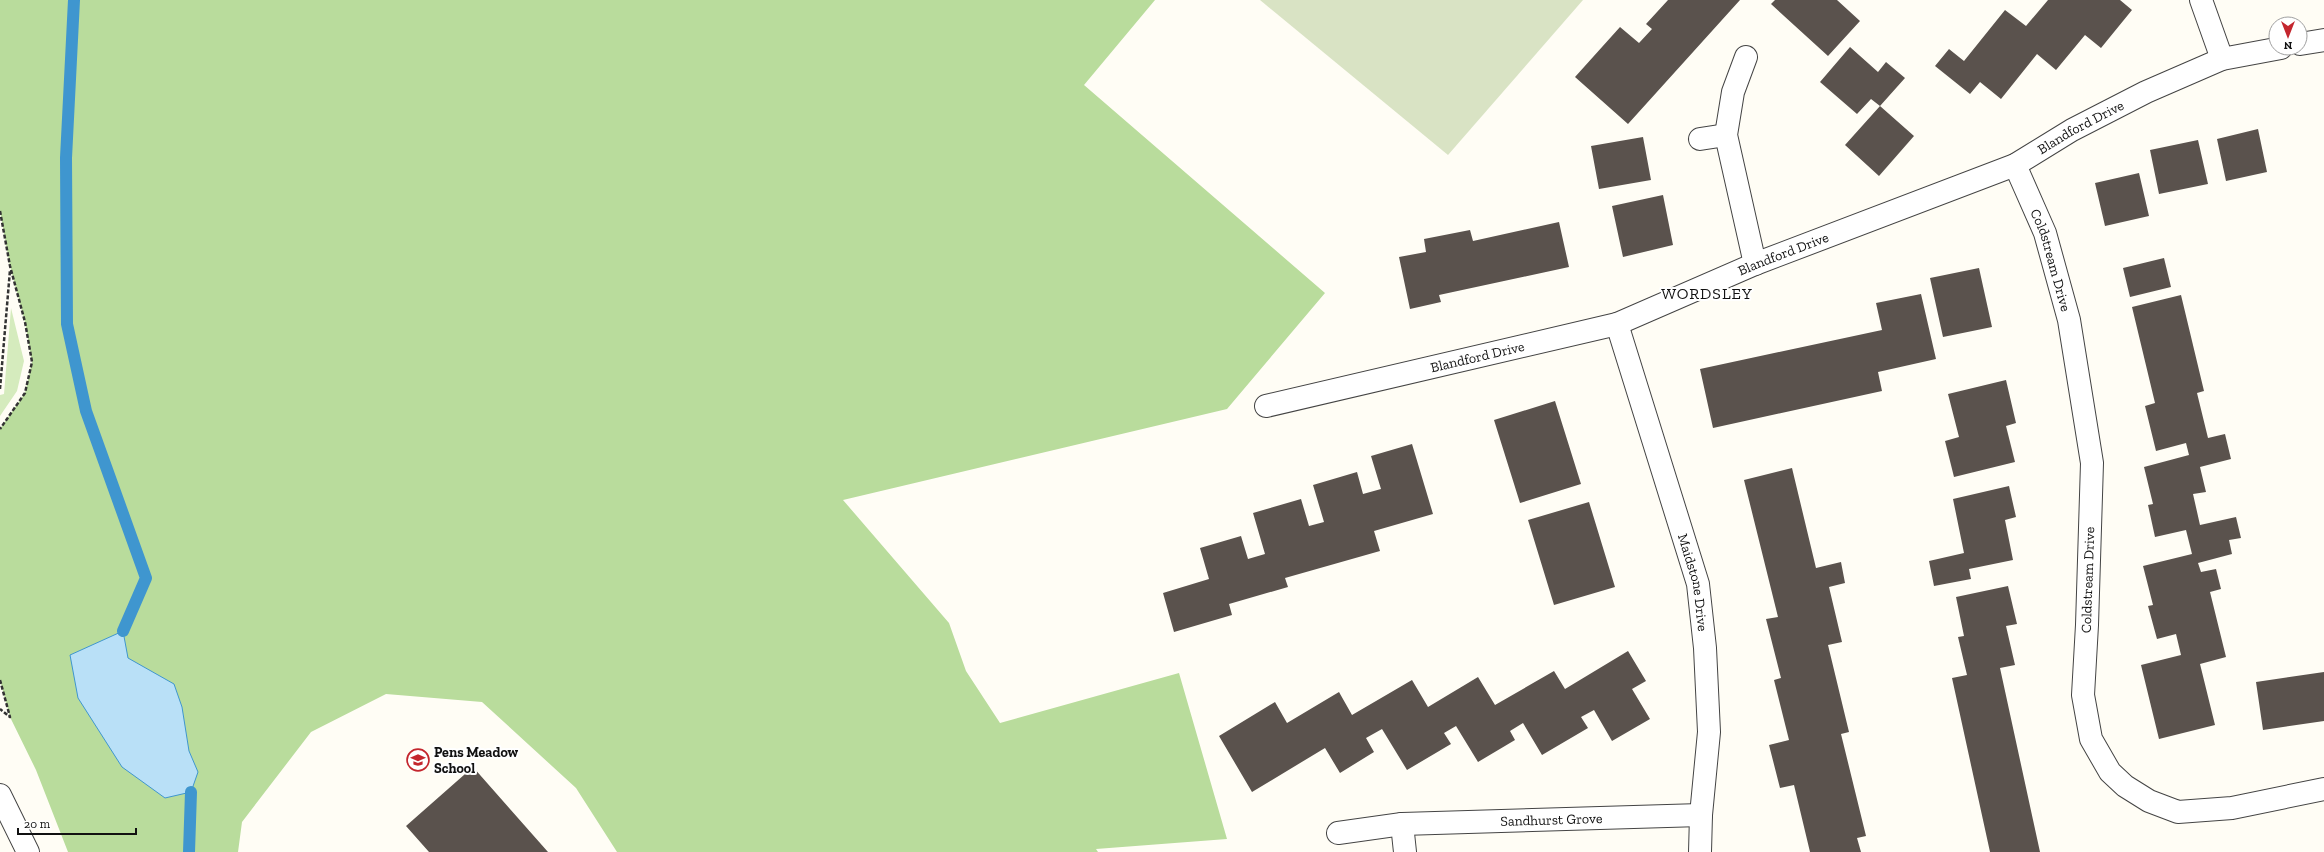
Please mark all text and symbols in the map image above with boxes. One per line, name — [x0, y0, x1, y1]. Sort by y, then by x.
north arrow — [2268, 16, 2308, 56]
text: N — [2283, 39, 2292, 52]
street label: Blandford Drive — [2034, 96, 2127, 158]
street label: Coldstream Drive — [2027, 206, 2075, 314]
street label: Blandford Drive — [1735, 228, 1831, 279]
district label: WORDSLEY — [1661, 284, 1753, 303]
street label: Blandford Drive — [1429, 337, 1526, 376]
street label: Coldstream Drive — [2078, 526, 2098, 633]
street label: Maidstone Drive — [1674, 532, 1712, 633]
place label: Pens Meadow School — [434, 744, 519, 777]
school or university icon: Pens Meadow School — [405, 747, 431, 773]
street label: Sandhurst Grove — [1500, 809, 1603, 830]
scale bar — [18, 810, 136, 836]
text: 20 m — [24, 817, 51, 831]

